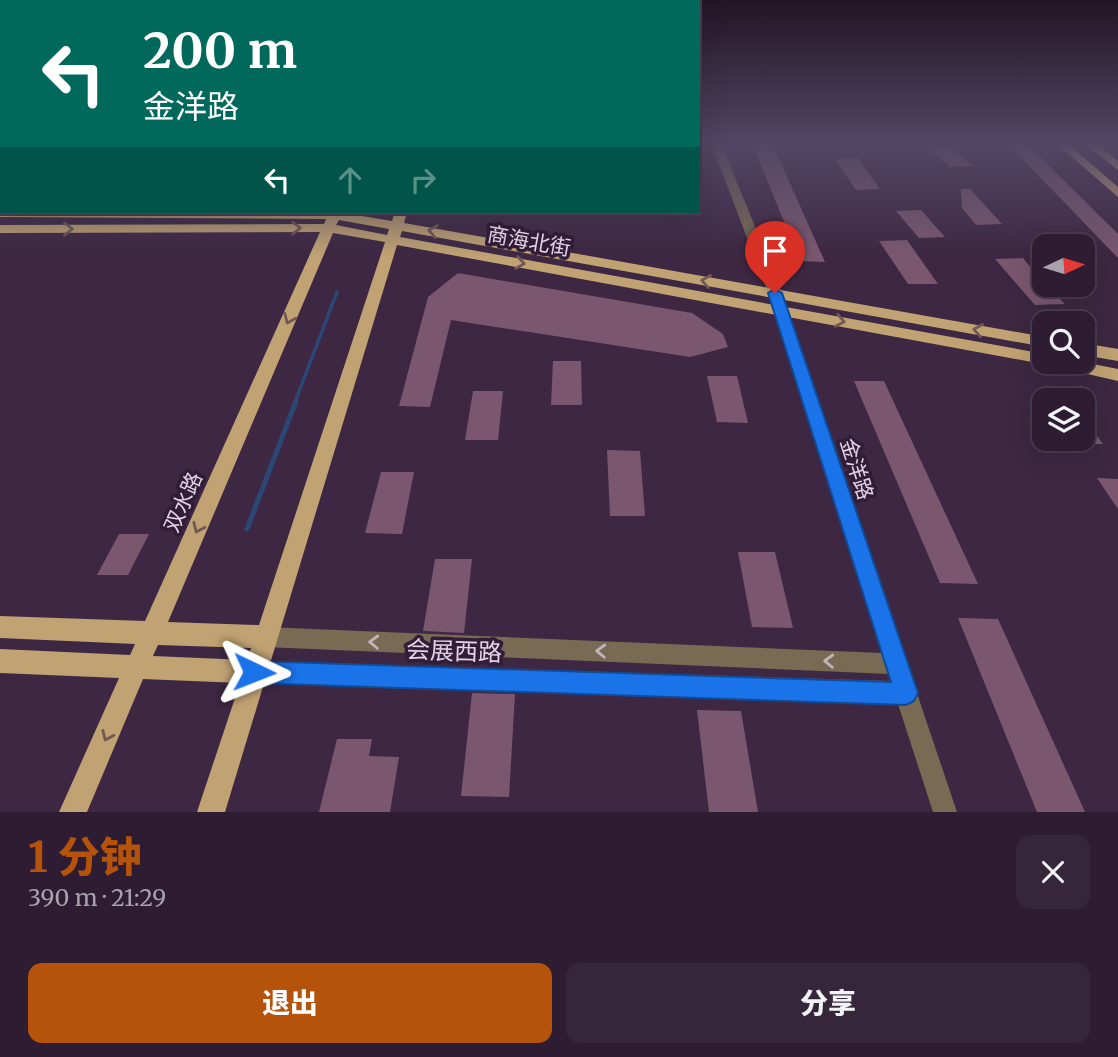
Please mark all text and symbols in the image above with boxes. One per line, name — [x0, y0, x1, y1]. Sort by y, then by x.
text: 200 m — [143, 20, 297, 81]
icon: left — [28, 28, 119, 119]
text: 金洋路 — [143, 87, 239, 127]
icon: left — [258, 161, 296, 199]
icon: ahead — [331, 161, 369, 199]
icon: right — [404, 161, 442, 199]
one-way arrow — [291, 220, 301, 236]
street label: 商海北街 — [485, 220, 573, 262]
one-way arrow — [63, 221, 74, 237]
pin — [745, 221, 805, 293]
one-way arrow — [427, 224, 439, 239]
icon: arrive — [756, 232, 794, 270]
north arrow — [1032, 234, 1096, 298]
map controls — [1032, 234, 1095, 451]
one-way arrow — [514, 255, 526, 270]
one-way arrow — [700, 274, 712, 289]
button: search — [1032, 311, 1095, 374]
one-way arrow — [283, 312, 297, 324]
one-way arrow — [834, 312, 846, 327]
one-way arrow — [972, 323, 984, 338]
button: layers — [1032, 388, 1095, 451]
street label: 金洋路 — [834, 435, 880, 503]
street label: 双水路 — [158, 468, 208, 536]
one-way arrow — [192, 520, 206, 533]
one-way arrow — [368, 634, 379, 649]
street label: 会展西路 — [405, 634, 503, 668]
position arrow — [217, 635, 291, 709]
one-way arrow — [596, 644, 607, 659]
one-way arrow — [823, 654, 834, 669]
one-way arrow — [101, 729, 115, 741]
text: 1 分钟 — [28, 831, 142, 883]
button: close — [1016, 835, 1090, 909]
text: 390 m · 21:29 — [28, 883, 166, 912]
button: 退出 — [28, 963, 552, 1043]
button: 分享 — [566, 963, 1090, 1043]

